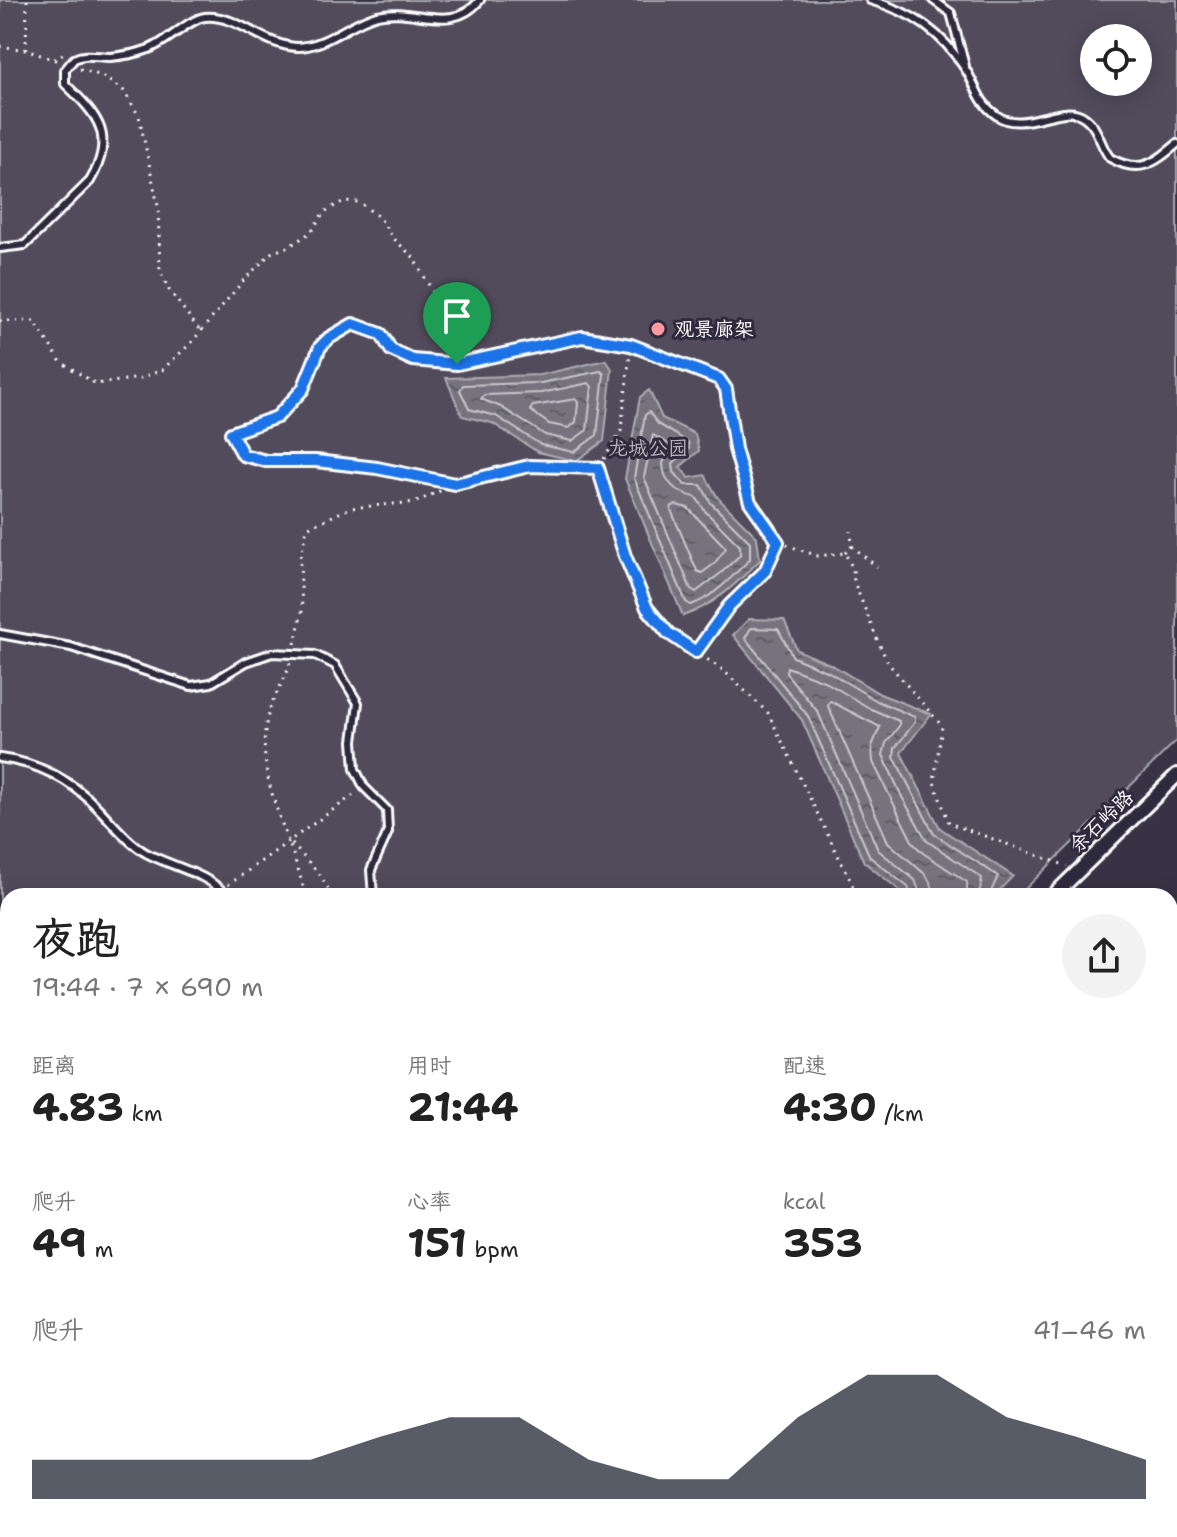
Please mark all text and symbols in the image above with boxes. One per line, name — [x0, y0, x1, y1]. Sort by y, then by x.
map controls — [1080, 24, 1152, 96]
button: locate — [1080, 24, 1152, 96]
pin — [423, 282, 491, 364]
icon: arrive — [435, 294, 479, 338]
place label: 观景廊架 — [674, 316, 754, 342]
marker: 观景廊架 — [649, 320, 667, 338]
park label: 龙城公园 — [608, 435, 688, 461]
street label: 余石岭路 — [1063, 783, 1140, 858]
text: 夜跑 — [32, 909, 120, 968]
button: share — [1062, 914, 1146, 998]
text: 19:44 · 7 × 690 m — [32, 969, 263, 1004]
text: 距离 — [32, 1051, 76, 1080]
text: 用时 — [407, 1051, 451, 1080]
text: 配速 — [783, 1051, 827, 1080]
text: 4.83 — [32, 1080, 124, 1134]
text: 21:44 — [407, 1080, 518, 1134]
text: 4:30 — [783, 1080, 877, 1134]
text: km — [124, 1099, 163, 1128]
text: /km — [877, 1099, 924, 1128]
text: 爬升 — [32, 1187, 76, 1216]
text: 心率 — [407, 1187, 451, 1216]
text: kcal — [783, 1187, 825, 1216]
text: 49 — [32, 1216, 87, 1270]
text: 151 — [407, 1216, 467, 1270]
text: 353 — [783, 1216, 863, 1270]
text: m — [87, 1235, 113, 1264]
text: bpm — [467, 1235, 519, 1264]
text: 爬升 — [32, 1312, 84, 1347]
text: 41–46 m — [1033, 1312, 1146, 1347]

